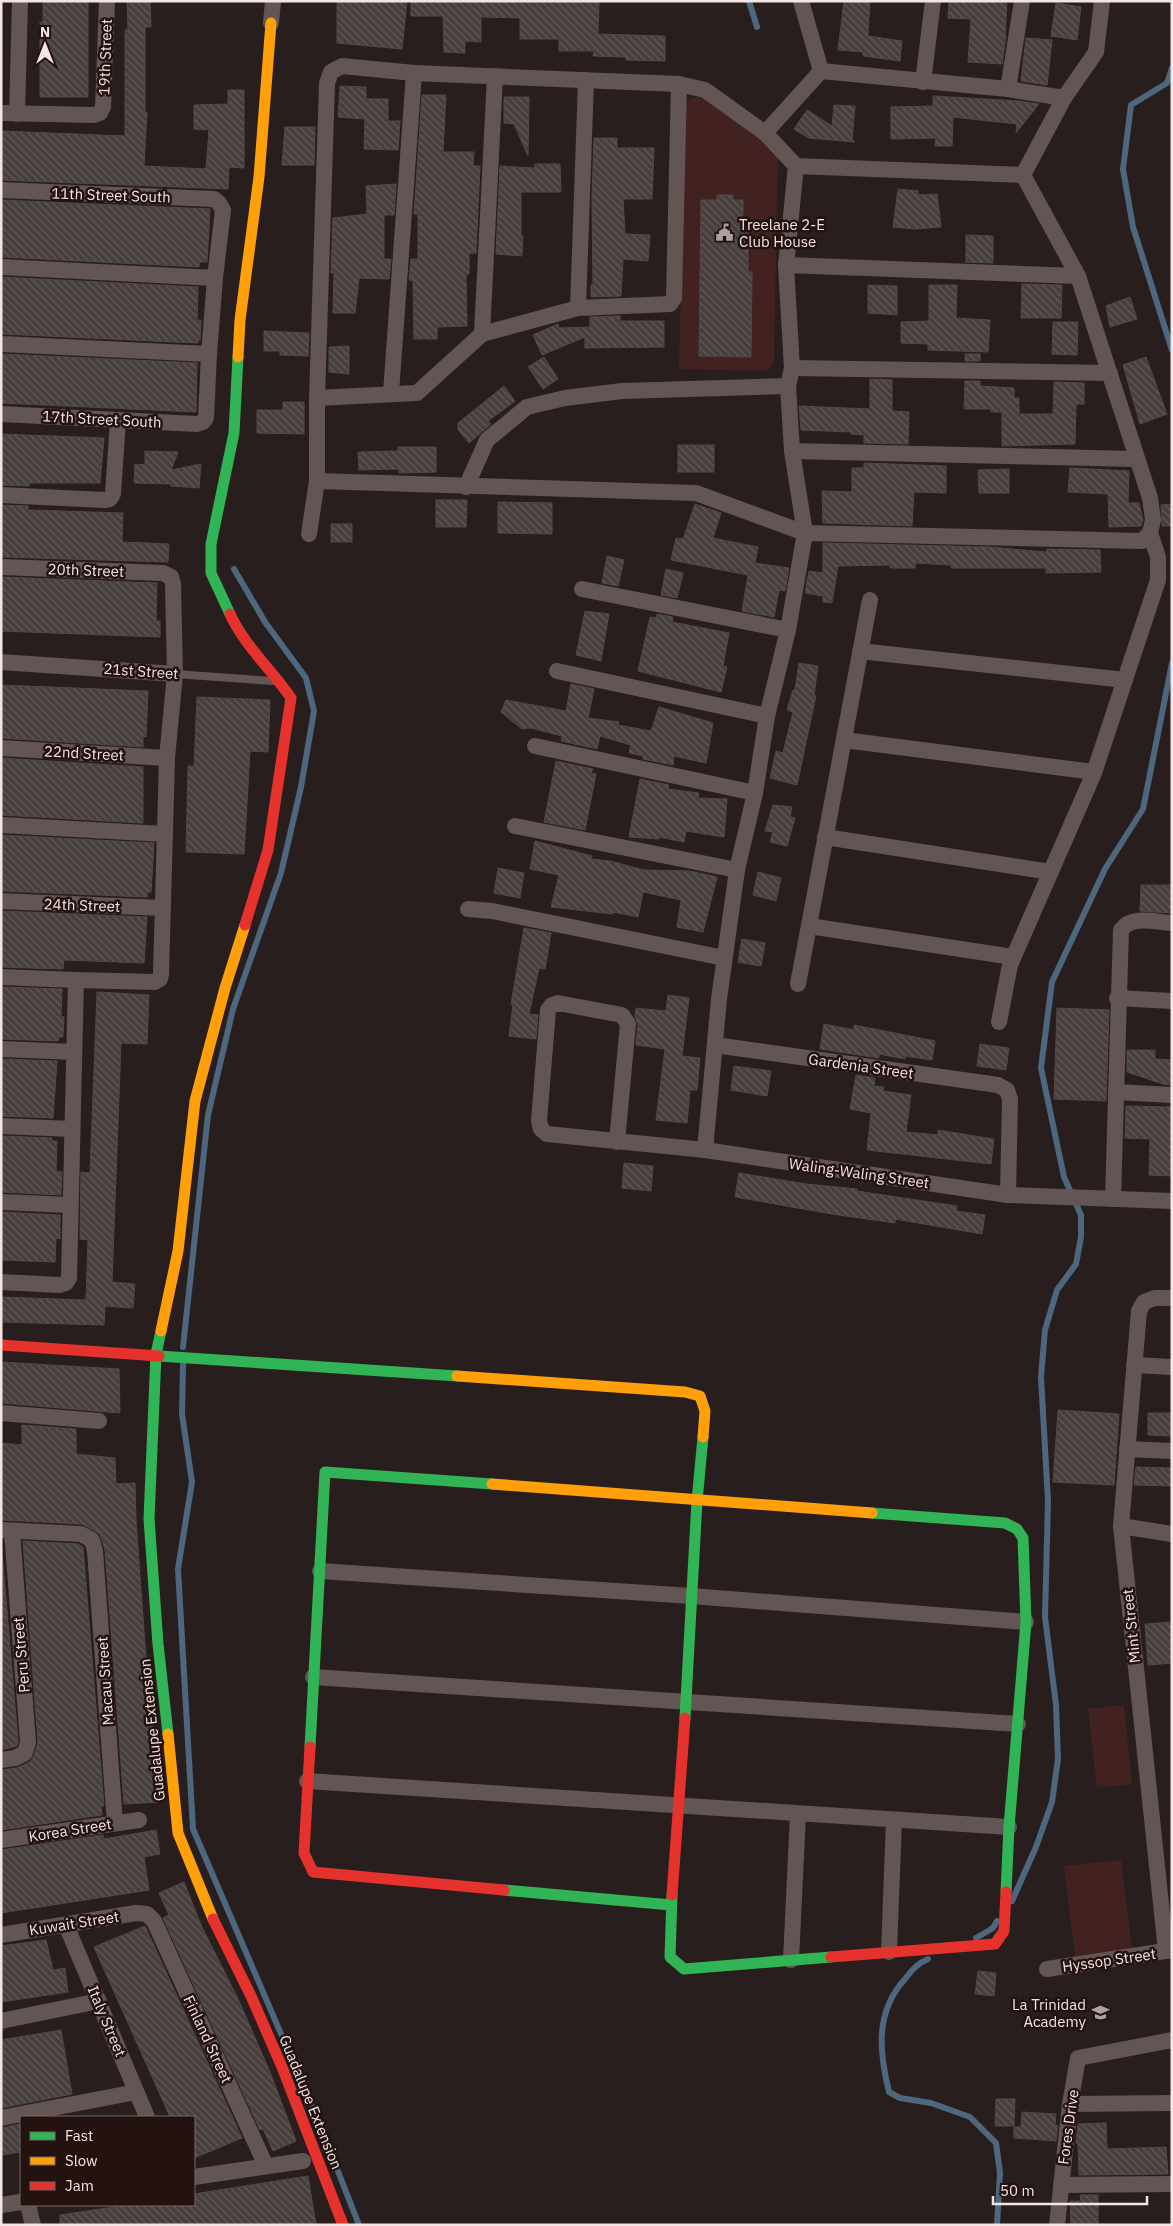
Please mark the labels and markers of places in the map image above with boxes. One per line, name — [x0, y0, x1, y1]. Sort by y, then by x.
place label: Treelane 2-E Club House — [739, 215, 825, 251]
public building icon: Treelane 2-E Club House — [715, 223, 735, 243]
place label: La Trinidad Academy — [1012, 1995, 1087, 2031]
school or university icon: La Trinidad Academy — [1090, 2003, 1110, 2023]

